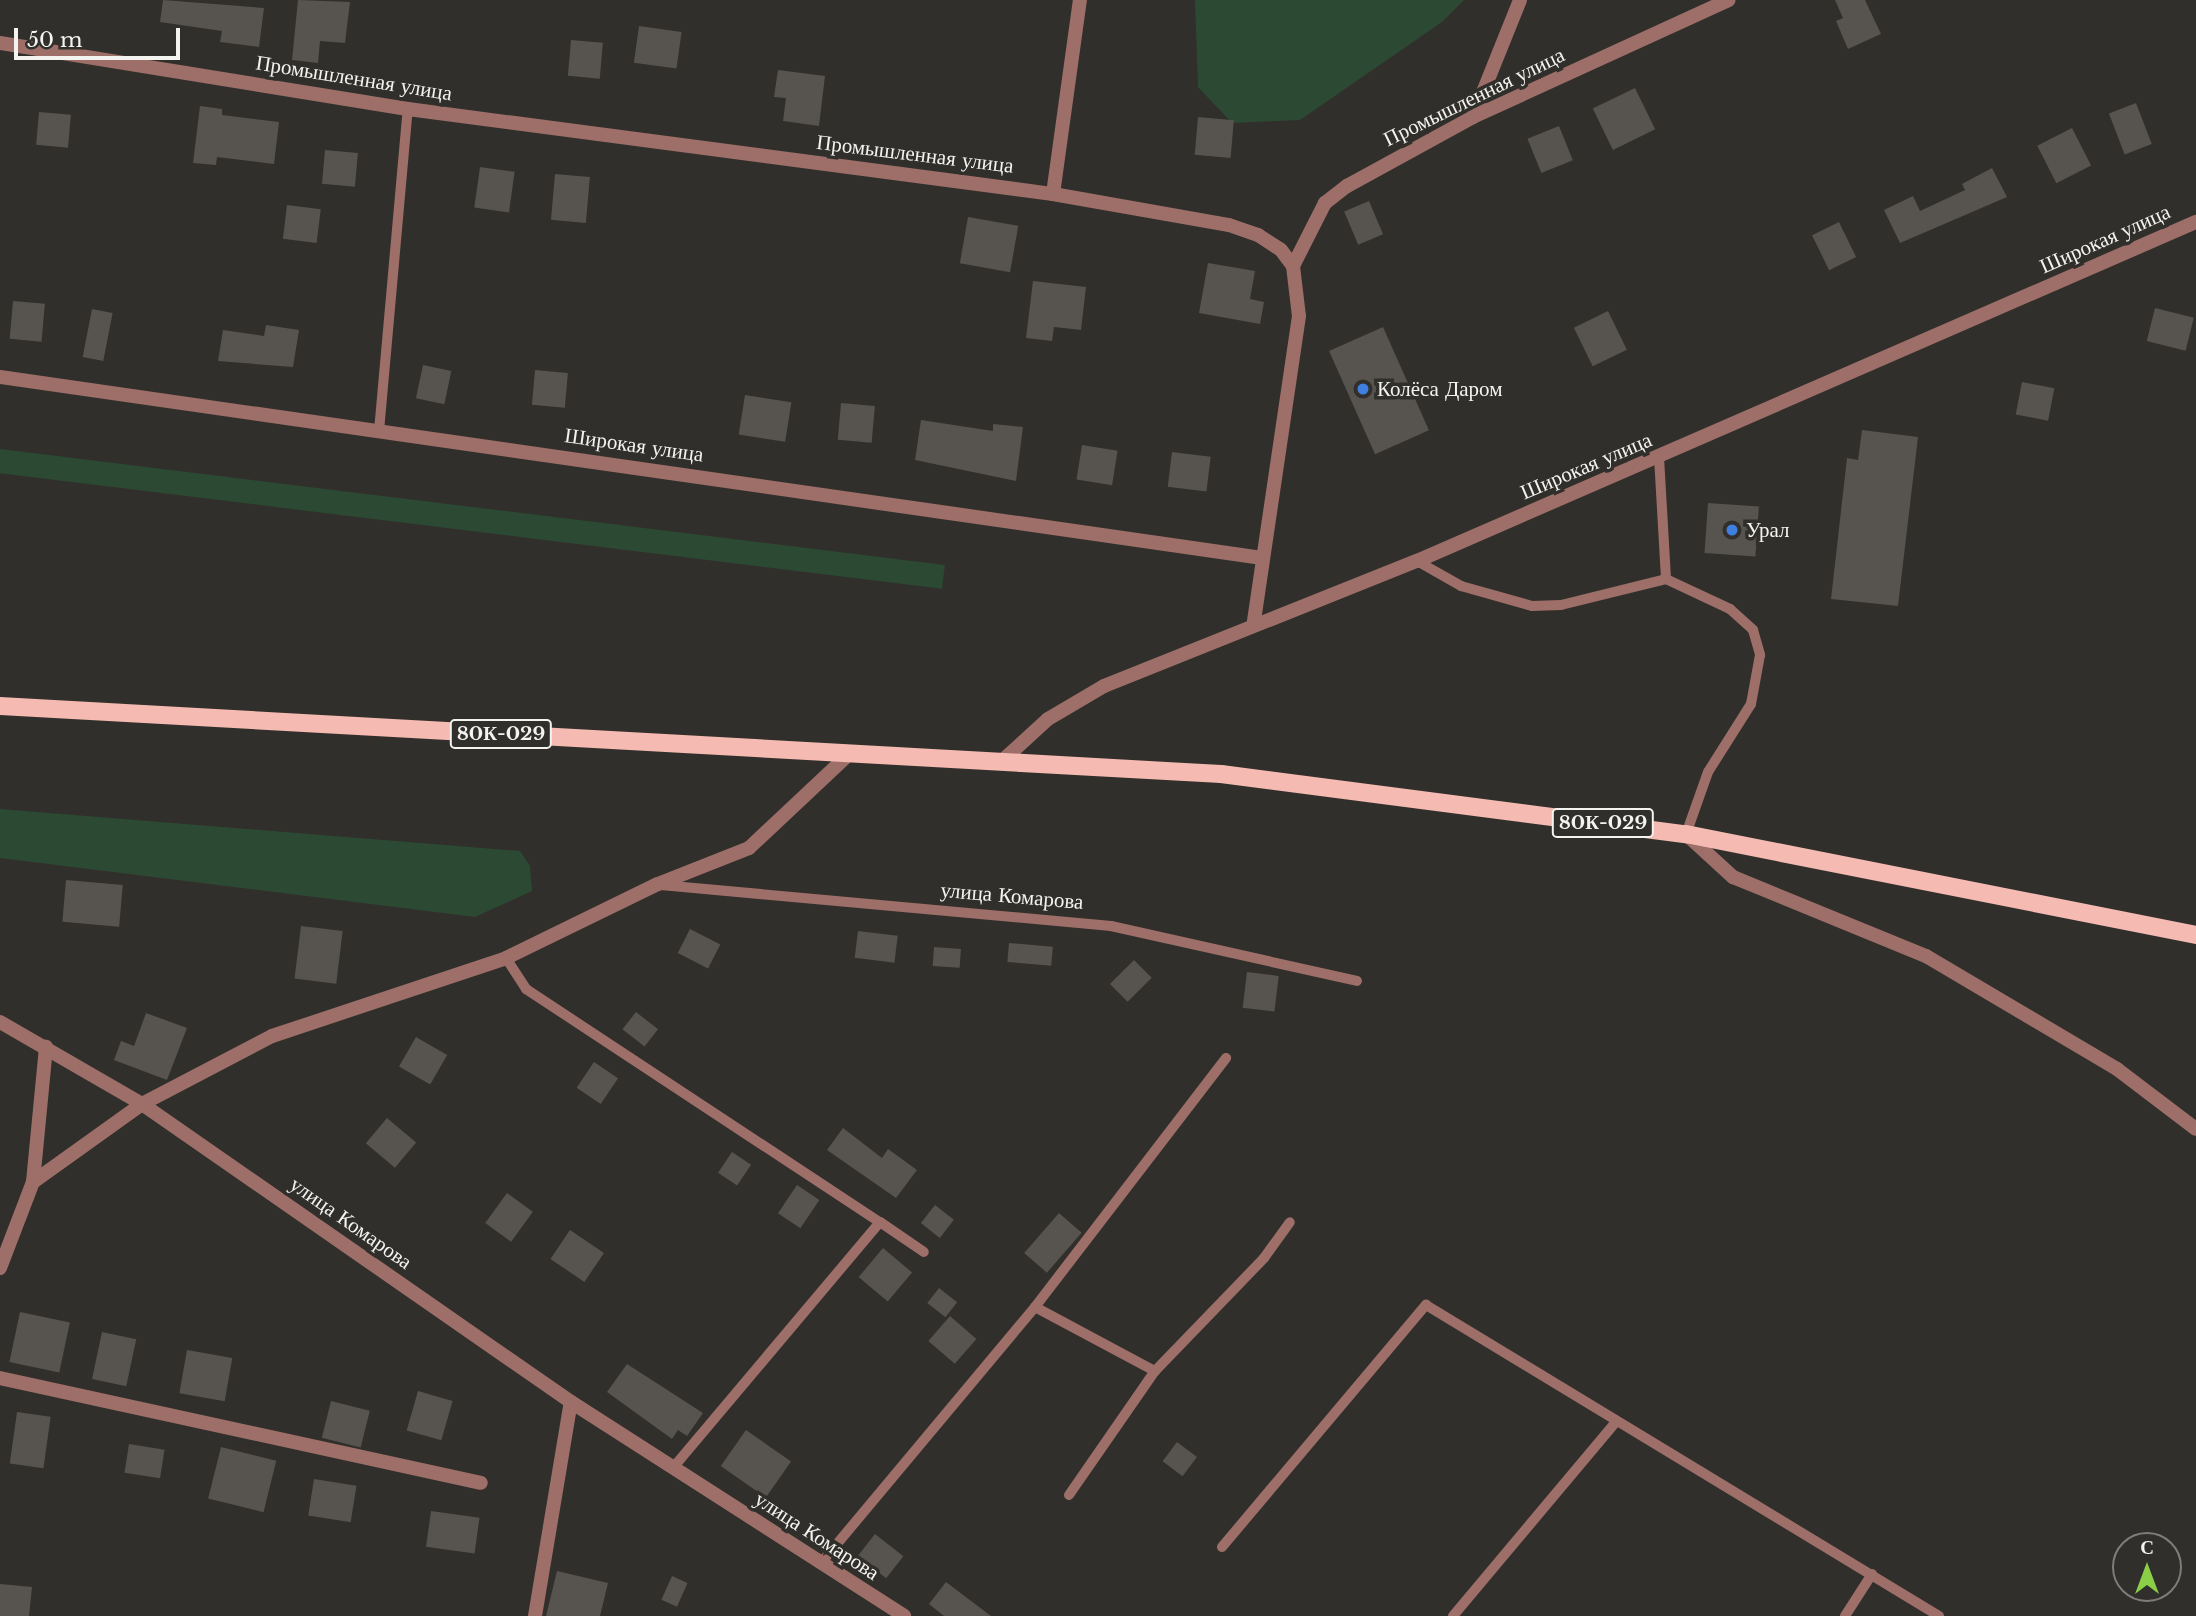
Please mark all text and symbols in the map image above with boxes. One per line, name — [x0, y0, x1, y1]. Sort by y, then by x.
scale bar — [18, 14, 184, 58]
text: 50 m — [27, 27, 82, 53]
street label: Промышленная улица — [1379, 42, 1569, 152]
street label: Промышленная улица — [254, 50, 454, 106]
street label: Промышленная улица — [815, 129, 1015, 179]
street label: Широкая улица — [2036, 199, 2174, 279]
place label: Колёса Даром — [1377, 376, 1502, 402]
marker: Колёса Даром — [1355, 381, 1371, 397]
street label: Широкая улица — [563, 423, 705, 467]
street label: Широкая улица — [1517, 427, 1655, 505]
place label: Урал — [1746, 517, 1790, 543]
marker: Урал — [1724, 522, 1740, 538]
road number: 80К-029 — [448, 719, 554, 750]
road number: 80К-029 — [1550, 808, 1656, 838]
street label: улица Комарова — [939, 877, 1085, 915]
street label: улица Комарова — [285, 1172, 417, 1274]
street label: улица Комарова — [750, 1486, 884, 1586]
north arrow — [2112, 1532, 2182, 1602]
text: С — [2140, 1536, 2154, 1559]

